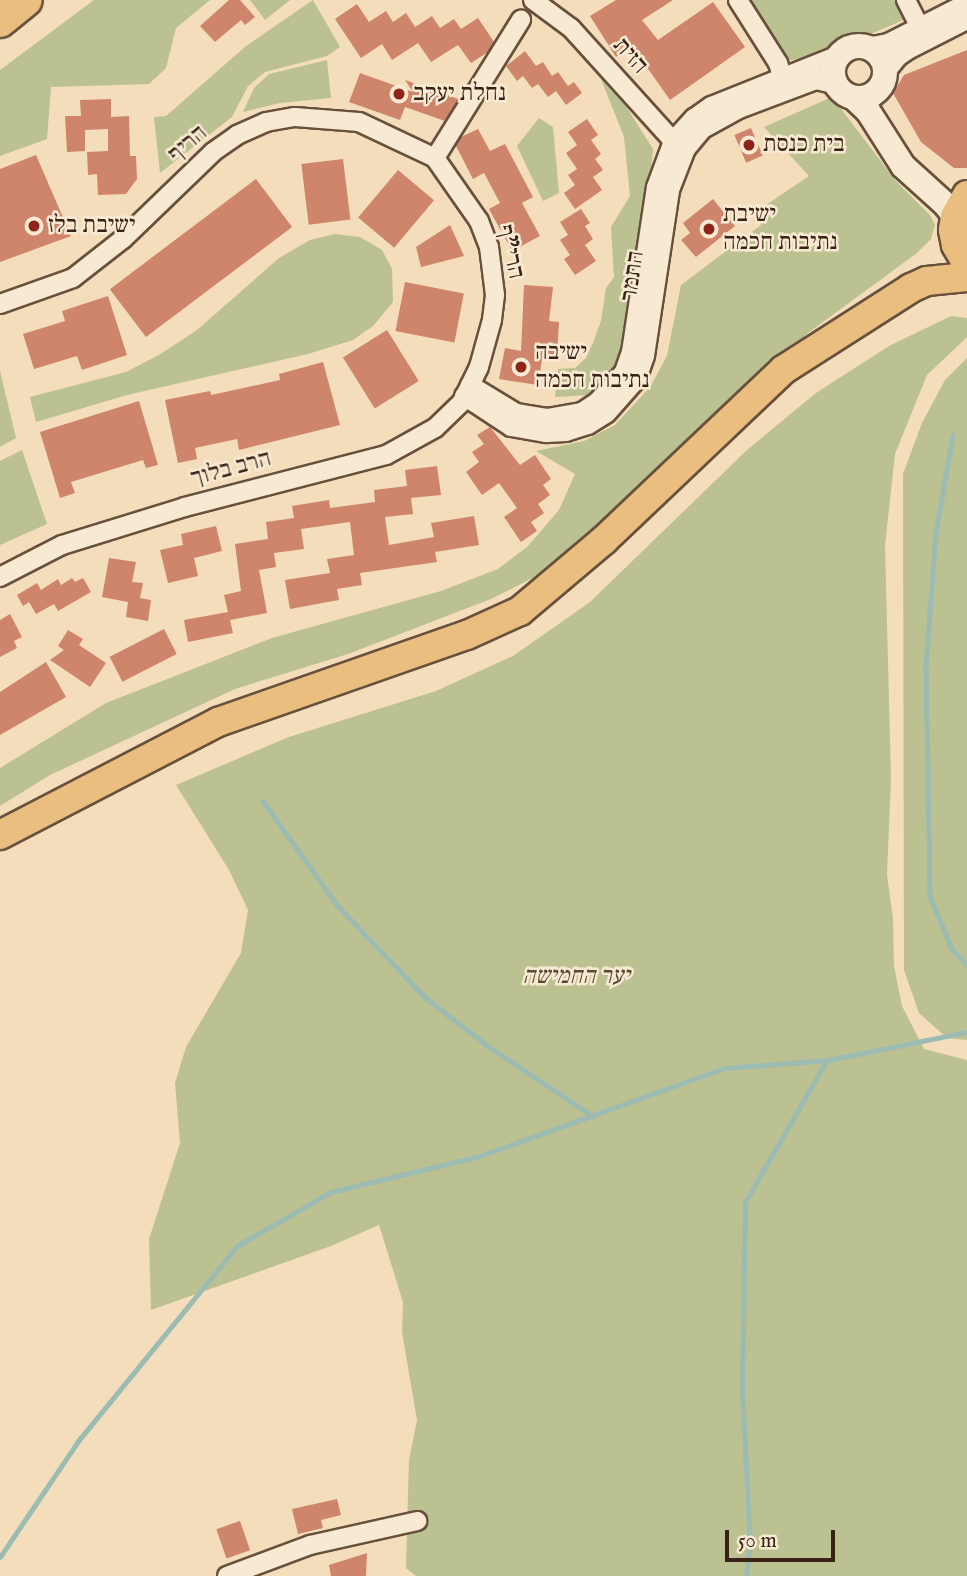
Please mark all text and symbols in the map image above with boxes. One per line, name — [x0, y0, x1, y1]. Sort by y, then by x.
street label: הזית — [606, 32, 654, 80]
place label: נחלת יעקב — [413, 80, 506, 108]
marker: נחלת יעקב — [391, 86, 407, 102]
street label: הריף — [163, 119, 213, 169]
place label: בית כנסת — [763, 131, 845, 159]
marker: בית כנסת — [741, 137, 757, 153]
place label: ישיבת נתיבות חכמה — [723, 201, 838, 257]
place label: ישיבת בלז — [48, 212, 136, 240]
marker: ישיבת בלז — [26, 218, 42, 234]
marker: ישיבת נתיבות חכמה — [701, 221, 717, 237]
street label: הרי"ף — [490, 222, 530, 282]
street label: התמר — [615, 249, 651, 303]
place label: ישיבה נתיבות חכמה — [535, 339, 650, 395]
marker: ישיבה נתיבות חכמה — [513, 359, 529, 375]
street label: הרב בלוך — [188, 444, 274, 494]
park label: יער החמישה — [522, 963, 630, 991]
scale bar — [729, 1516, 839, 1560]
text: 50 m — [738, 1528, 777, 1555]

